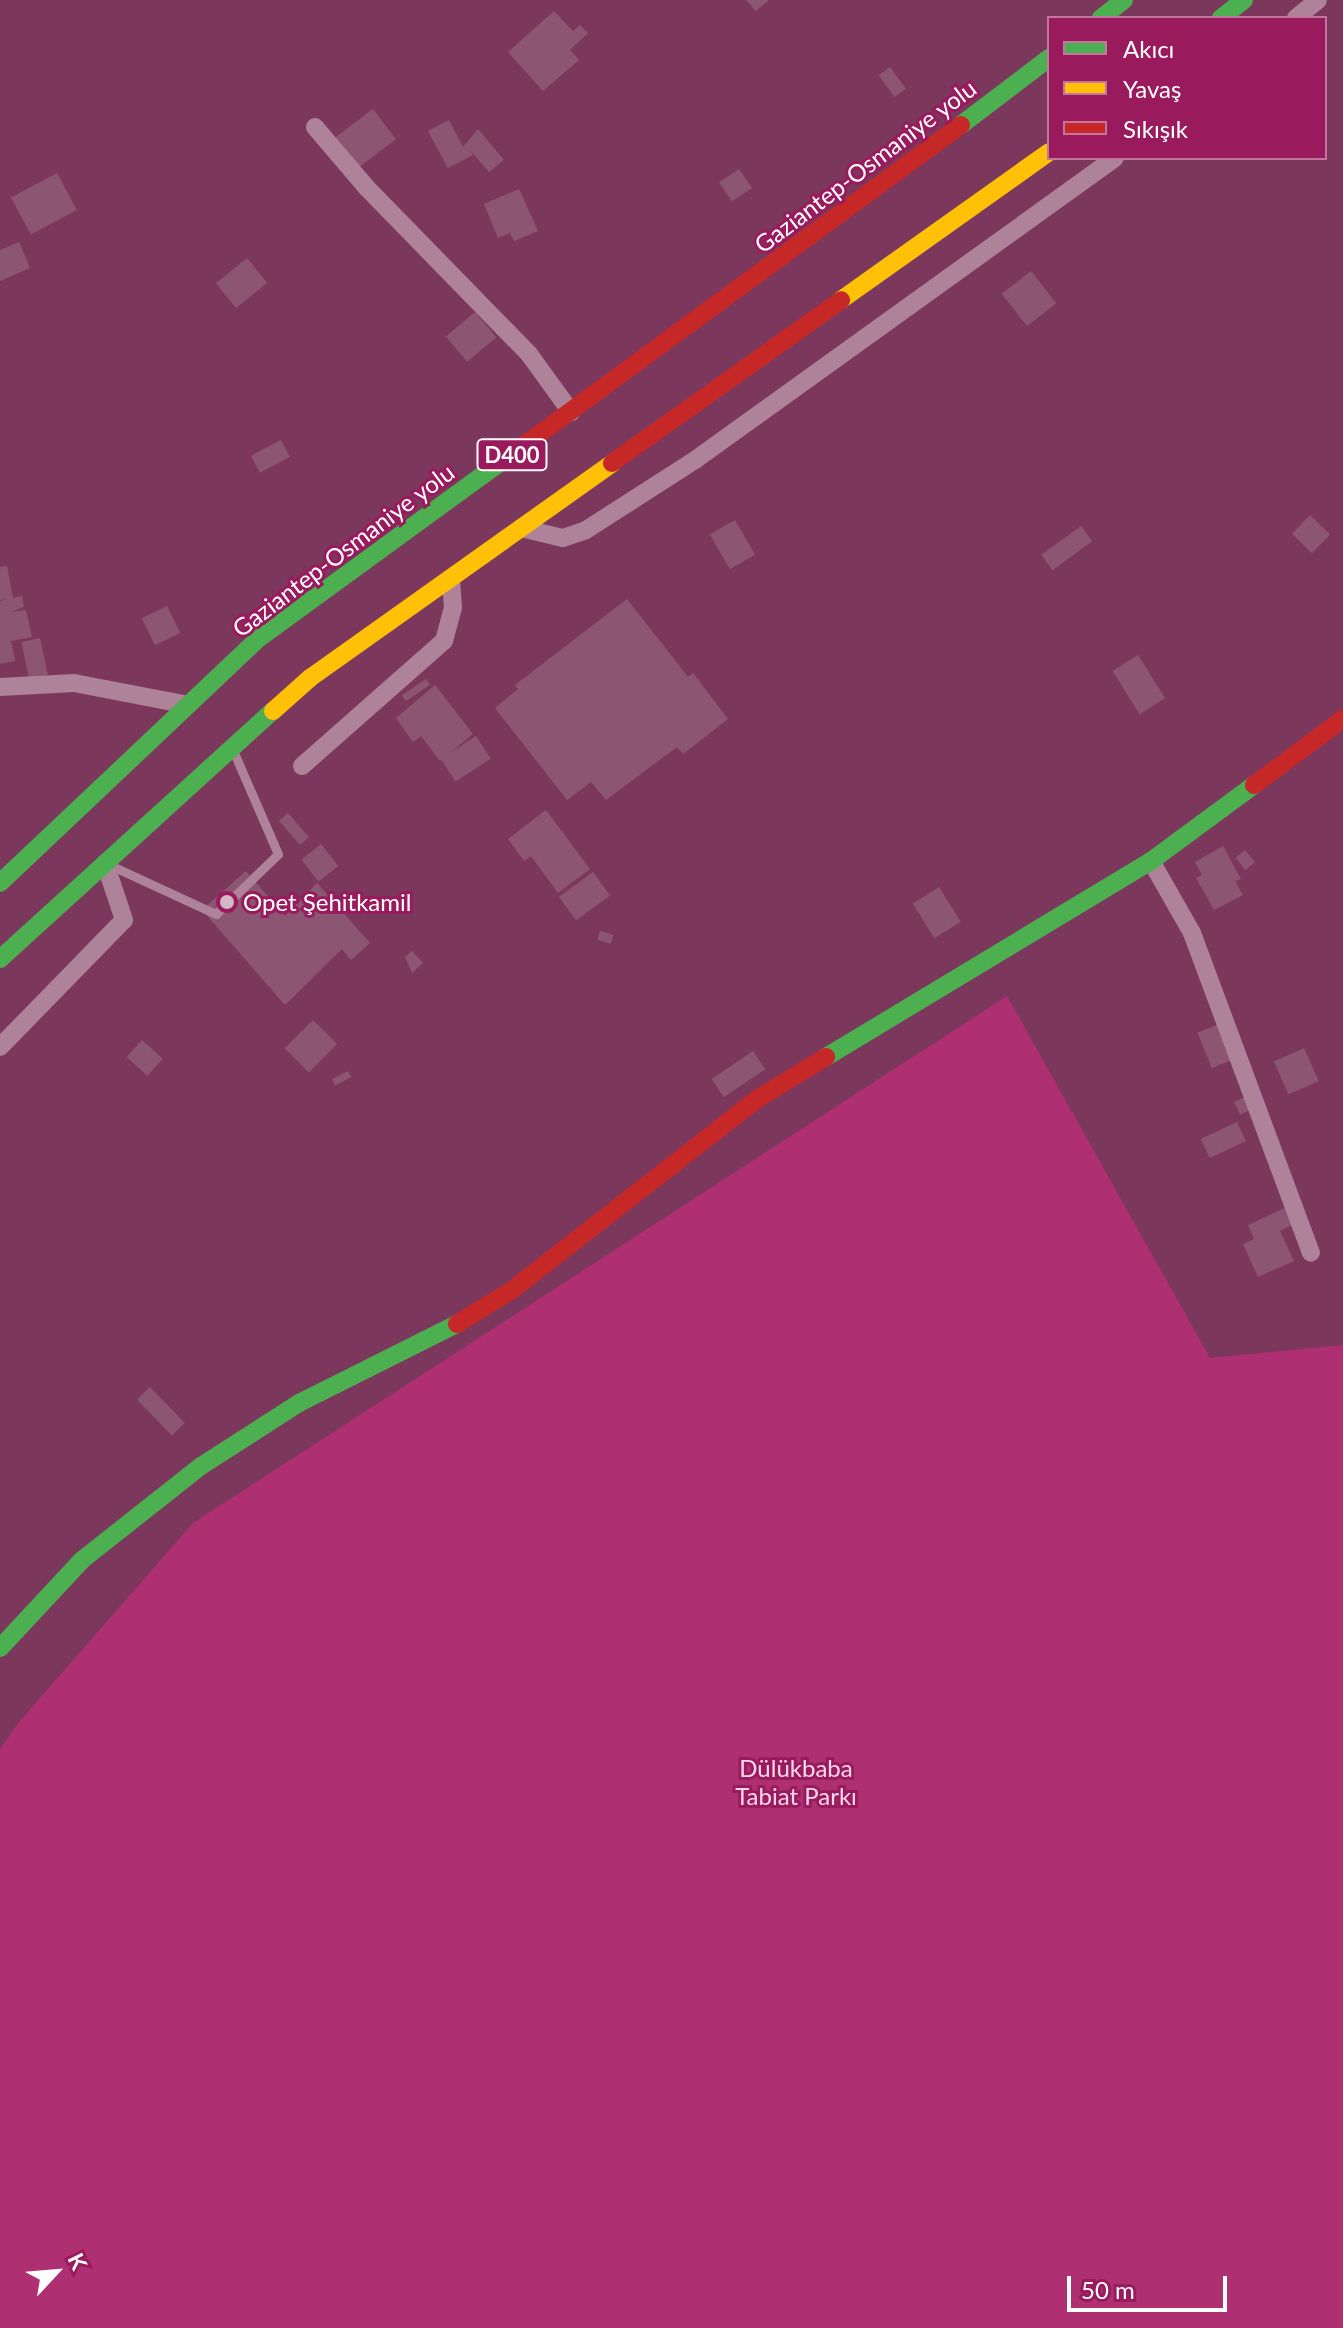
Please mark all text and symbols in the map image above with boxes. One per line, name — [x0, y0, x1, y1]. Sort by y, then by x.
legend — [1047, 16, 1327, 160]
text: Akıcı — [1123, 34, 1174, 63]
street label: Gaziantep-Osmaniye yolu — [748, 73, 982, 259]
text: Yavaş — [1123, 74, 1181, 103]
text: Sıkışık — [1123, 114, 1188, 143]
road number: D400 — [476, 437, 548, 473]
street label: Gaziantep-Osmaniye yolu — [226, 457, 460, 643]
place label: Opet Şehitkamil — [243, 888, 411, 916]
marker: Opet Şehitkamil — [218, 893, 236, 911]
park label: Dülükbaba Tabiat Parkı — [735, 1754, 857, 1810]
north arrow — [16, 2232, 96, 2312]
text: K — [63, 2249, 93, 2274]
scale bar — [1071, 2260, 1231, 2310]
text: 50 m — [1081, 2275, 1135, 2304]

